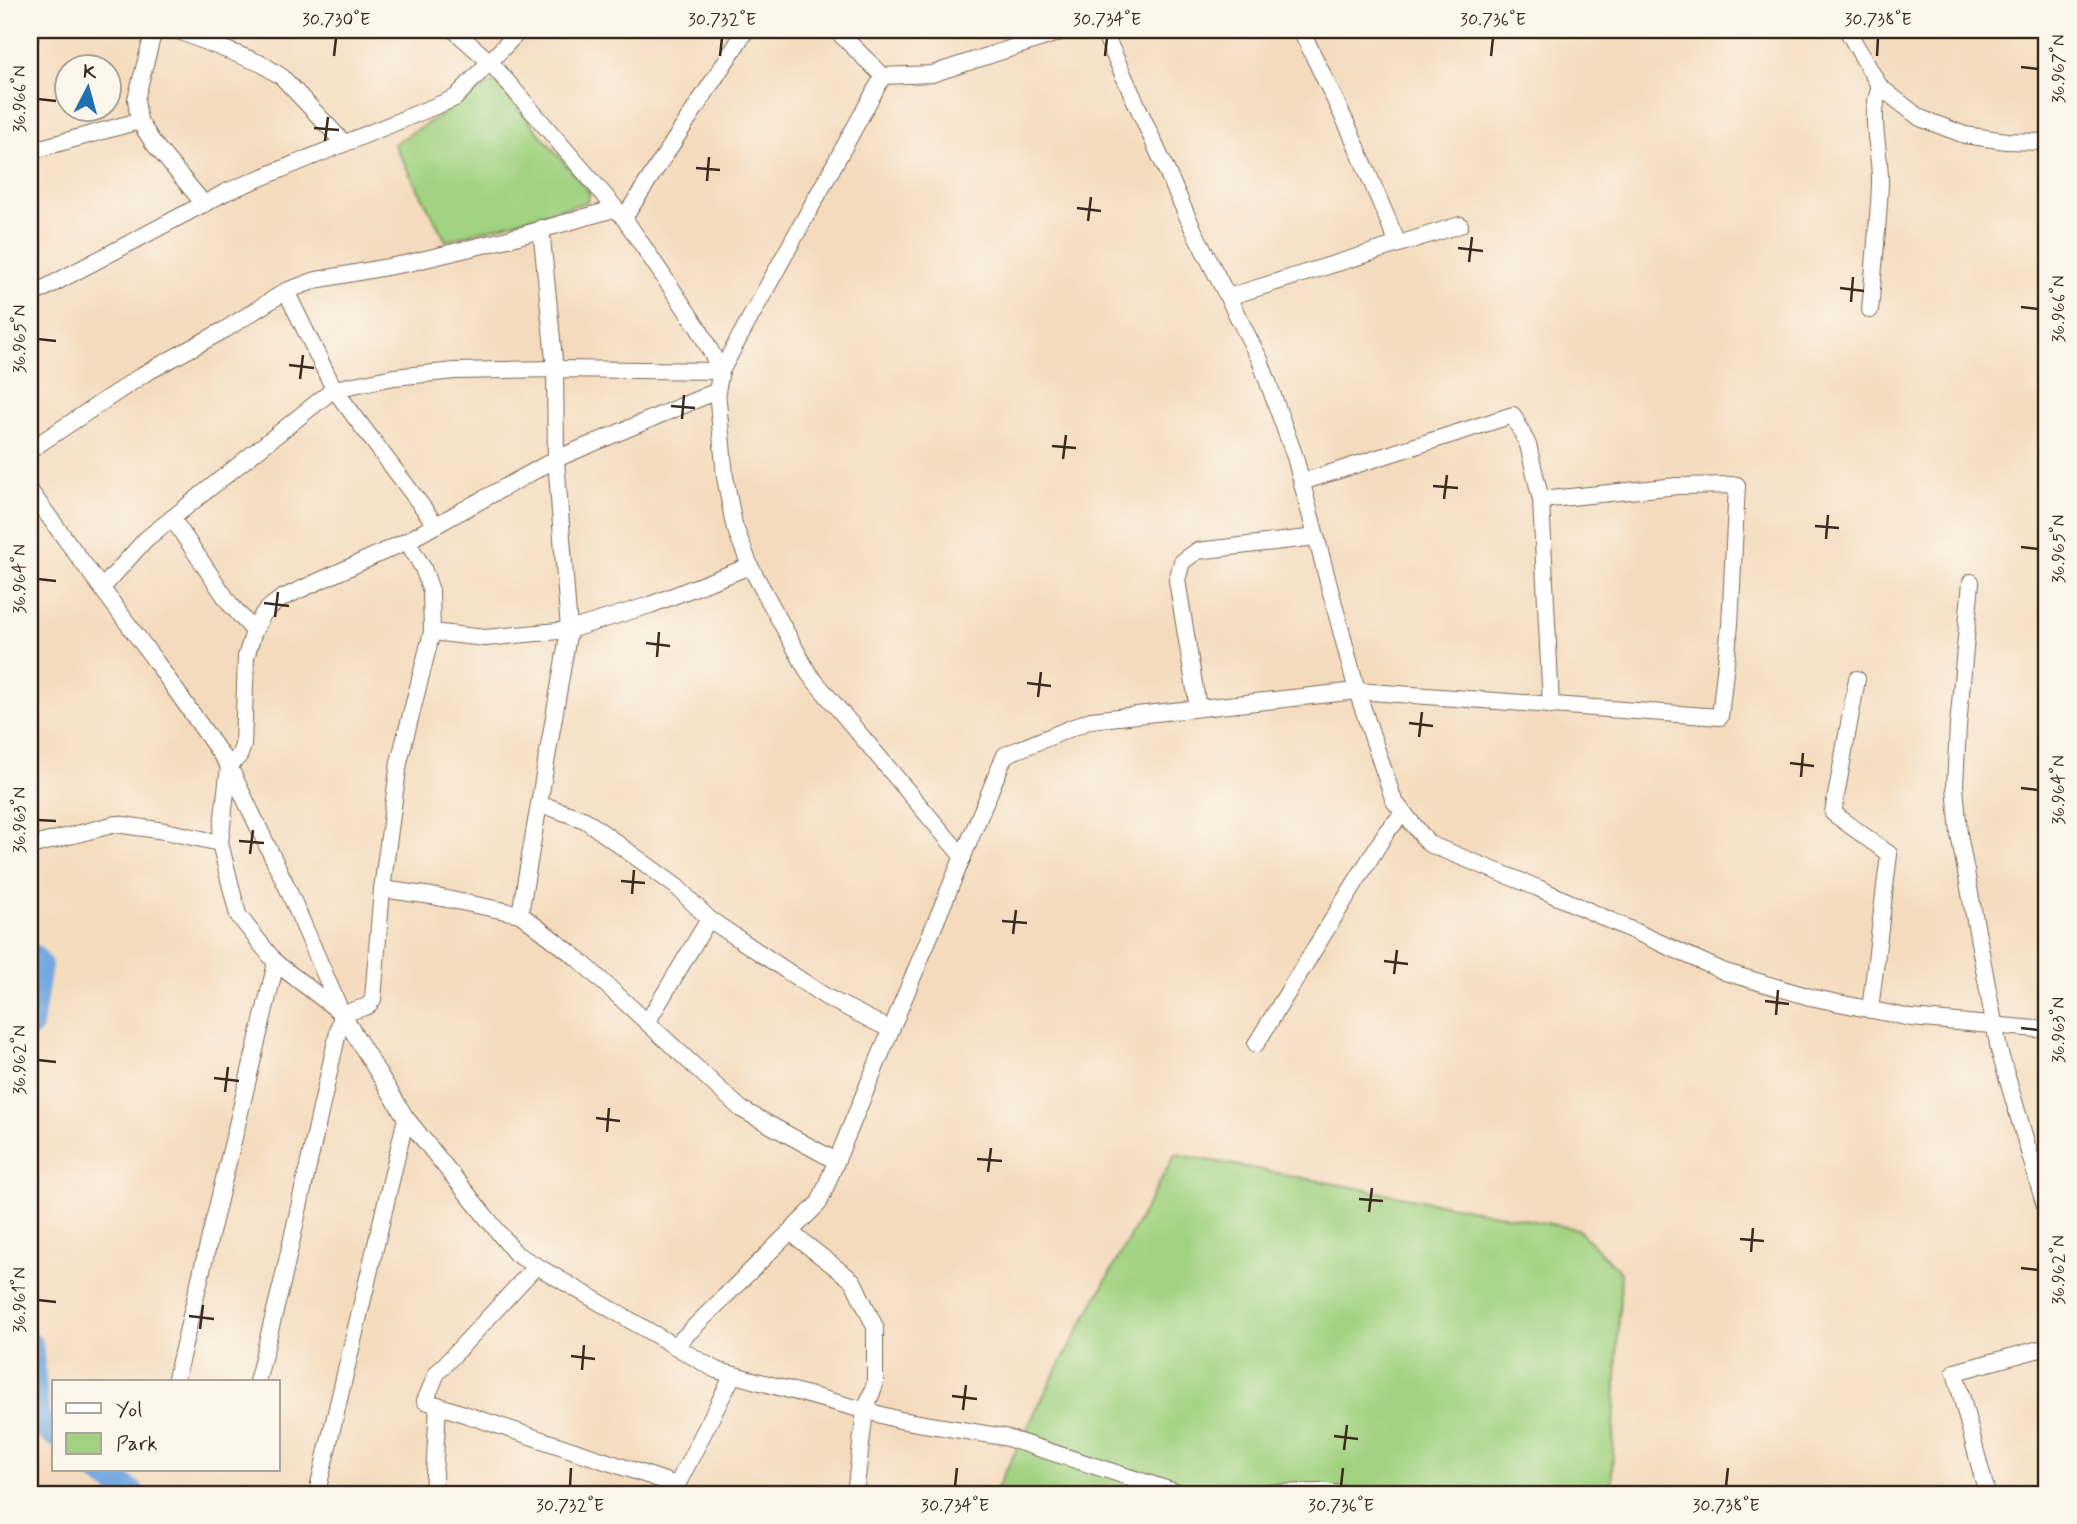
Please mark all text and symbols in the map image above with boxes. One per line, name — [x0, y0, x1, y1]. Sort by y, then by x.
text: 30.730°E — [302, 8, 370, 32]
text: 30.732°E — [688, 8, 756, 32]
text: 30.734°E — [1073, 8, 1141, 32]
text: 30.736°E — [1460, 8, 1526, 32]
text: 30.738°E — [1844, 8, 1912, 32]
text: 36.967°N — [2047, 34, 2071, 104]
north arrow — [52, 52, 122, 122]
text: K — [82, 59, 98, 86]
text: 36.966°N — [8, 65, 32, 133]
text: 36.966°N — [2047, 275, 2071, 343]
text: 36.965°N — [8, 304, 32, 374]
text: 36.965°N — [2047, 514, 2071, 584]
text: 36.964°N — [8, 544, 32, 614]
text: 36.964°N — [2047, 755, 2071, 825]
text: 36.963°N — [8, 787, 32, 853]
text: 36.963°N — [2047, 997, 2071, 1063]
text: 36.962°N — [8, 1025, 32, 1095]
text: 36.962°N — [2047, 1235, 2071, 1305]
text: 36.961°N — [8, 1267, 32, 1333]
legend — [52, 1380, 280, 1472]
text: Yol — [116, 1396, 142, 1424]
text: Park — [116, 1430, 158, 1458]
text: 30.732°E — [536, 1494, 604, 1518]
text: 30.734°E — [921, 1494, 989, 1518]
text: 30.736°E — [1308, 1494, 1374, 1518]
text: 30.738°E — [1692, 1494, 1760, 1518]

